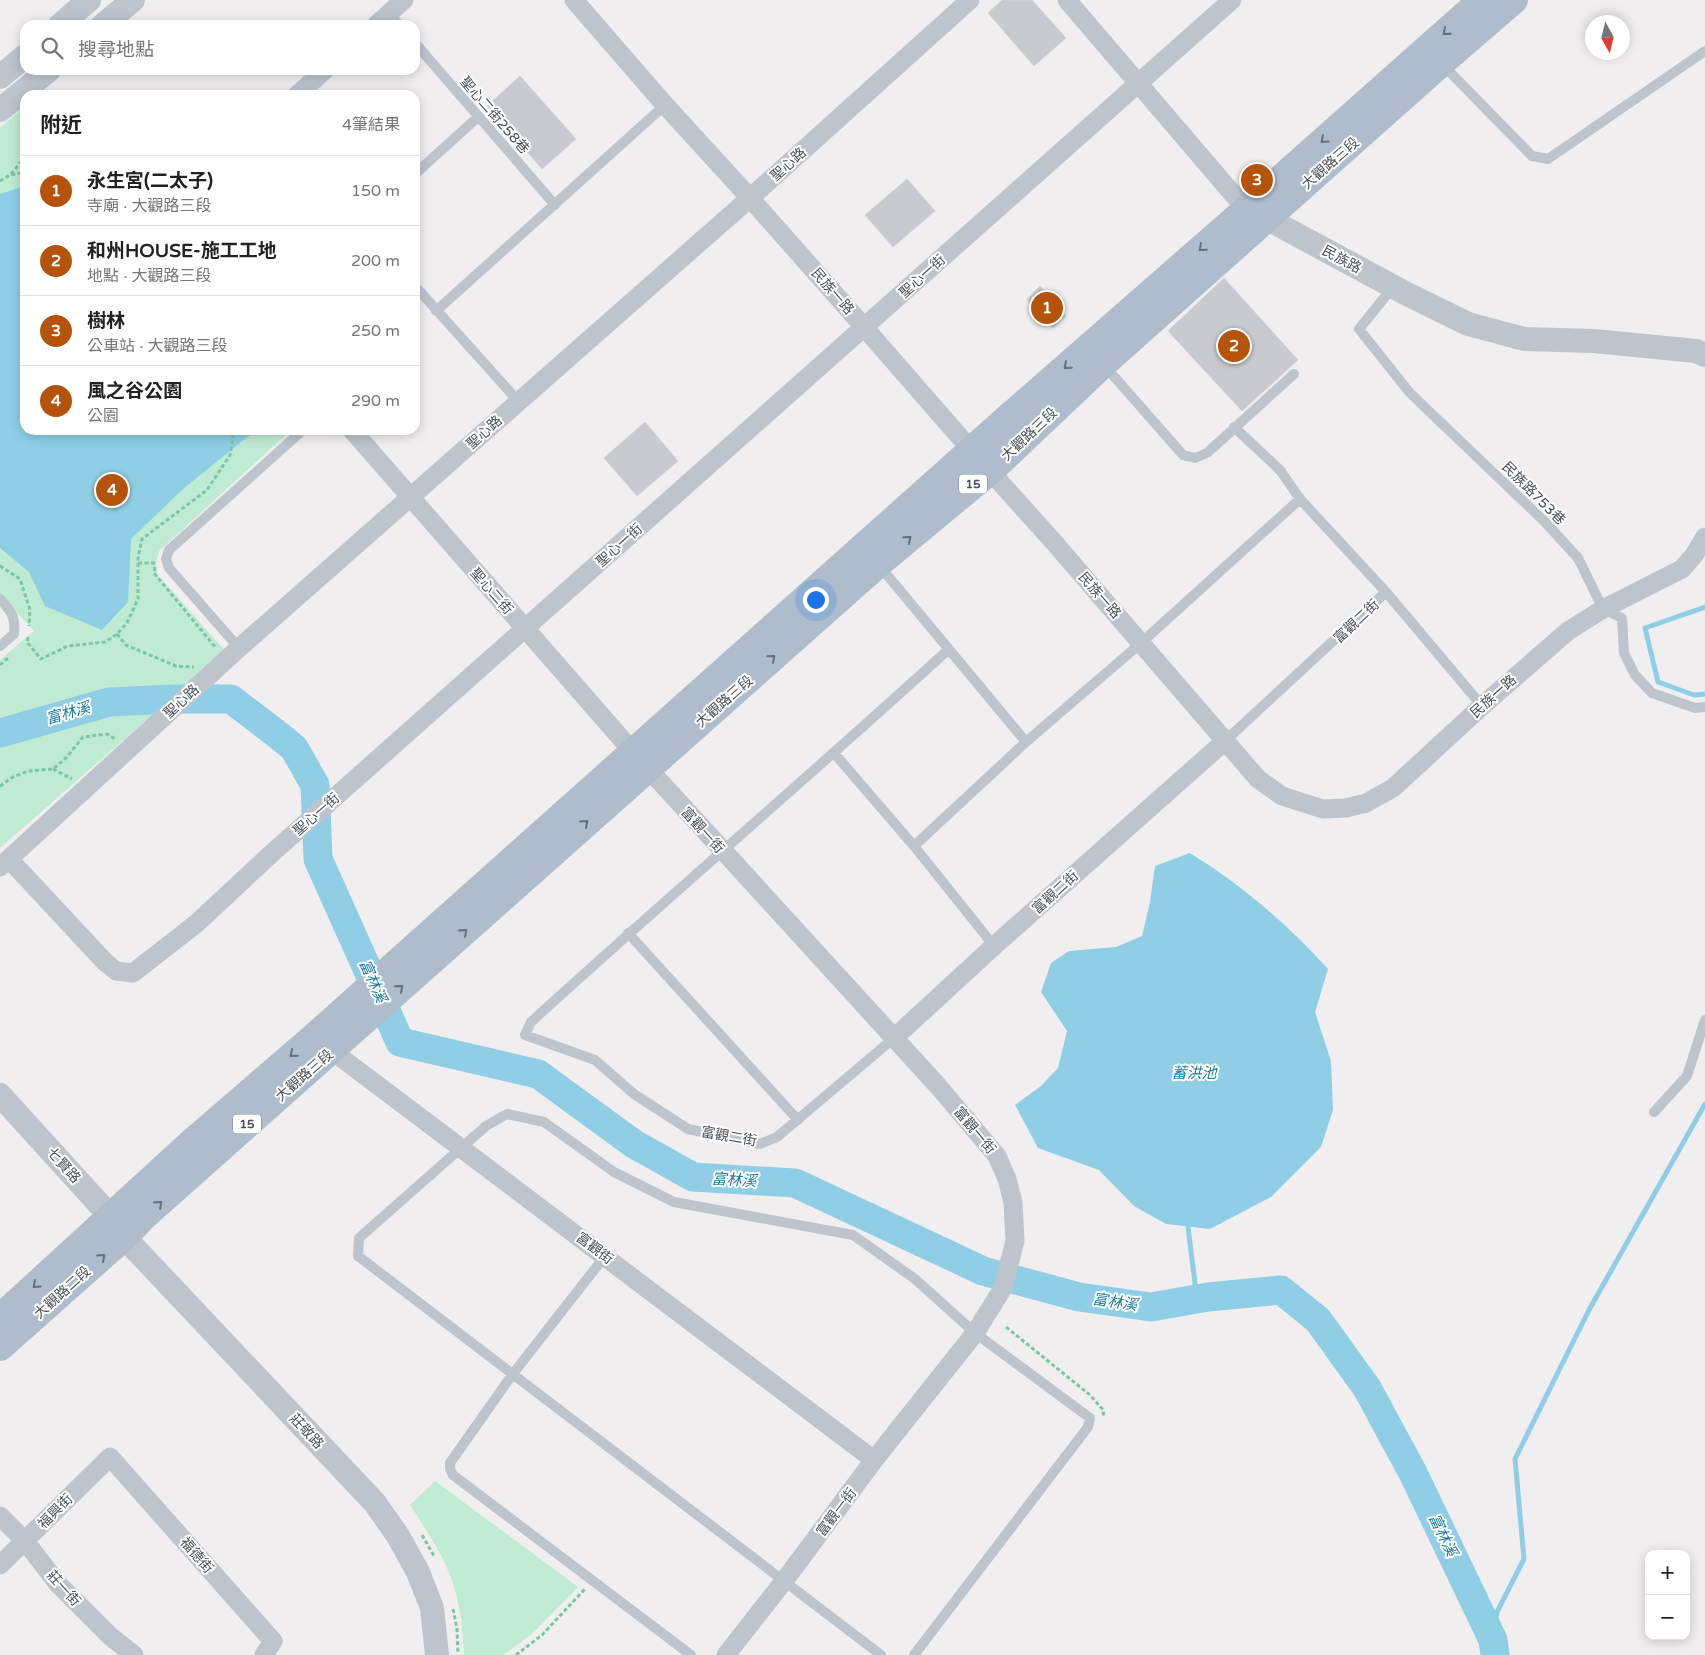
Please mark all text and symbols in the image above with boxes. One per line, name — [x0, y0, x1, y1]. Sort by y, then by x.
north arrow — [1585, 15, 1630, 60]
search box — [20, 20, 420, 75]
one-way arrow — [1442, 26, 1451, 35]
icon: search — [38, 34, 66, 62]
text: 搜尋地點 — [78, 39, 154, 61]
street label: 聖心二街258巷 — [457, 73, 533, 157]
text: 附近 — [40, 113, 82, 138]
text: 4筆結果 — [342, 115, 400, 135]
street label: 大觀路三段 — [1298, 134, 1362, 193]
one-way arrow — [1321, 134, 1330, 143]
street label: 聖心路 — [767, 144, 810, 185]
pin: 3 — [1241, 161, 1273, 199]
text: 永生宮(二太子) — [87, 170, 213, 192]
text: 1 — [51, 181, 61, 201]
text: 150 m — [351, 181, 400, 201]
text: 寺廟 · 大觀路三段 — [87, 196, 211, 216]
text: 和州HOUSE-施工工地 — [87, 240, 277, 262]
one-way arrow — [1199, 242, 1208, 251]
street label: 民族路 — [1319, 242, 1364, 277]
text: 2 — [51, 251, 61, 271]
text: 200 m — [351, 251, 400, 271]
street label: 聖心一街 — [896, 251, 949, 301]
street label: 民族一路 — [808, 265, 857, 318]
text: 地點 · 大觀路三段 — [87, 266, 211, 286]
pin: 1 — [1031, 289, 1063, 327]
text: 樹林 — [87, 310, 125, 332]
text: 3 — [51, 321, 61, 341]
text: 250 m — [351, 321, 400, 341]
pin: 2 — [1218, 327, 1250, 365]
text: 公車站 · 大觀路三段 — [87, 336, 227, 356]
one-way arrow — [1063, 360, 1072, 369]
text: 風之谷公園 — [87, 380, 182, 402]
text: 4 — [51, 391, 61, 411]
text: 290 m — [351, 391, 400, 411]
street label: 大觀路三段 — [998, 404, 1061, 464]
text: 公園 — [87, 406, 119, 426]
street label: 聖心路 — [463, 412, 506, 453]
street label: 民族路753巷 — [1499, 458, 1569, 528]
pin: 4 — [96, 471, 128, 509]
road number: 15 — [959, 474, 987, 494]
street label: 聖心一街 — [593, 520, 646, 570]
one-way arrow — [902, 537, 911, 545]
street label: 聖心二街 — [467, 565, 516, 618]
street label: 民族一路 — [1075, 569, 1124, 622]
your location — [803, 587, 829, 613]
street label: 富觀二街 — [1330, 596, 1383, 647]
one-way arrow — [767, 654, 776, 663]
street label: 民族一路 — [1467, 671, 1520, 721]
street label: 大觀路三段 — [692, 672, 756, 731]
street label: 聖心路 — [160, 681, 202, 722]
water label: 富林溪 — [44, 698, 94, 728]
street label: 聖心一街 — [290, 790, 343, 839]
street label: 富觀一街 — [678, 804, 728, 857]
one-way arrow — [580, 820, 589, 829]
street label: 富觀二街 — [1029, 867, 1082, 917]
one-way arrow — [459, 929, 468, 938]
water label: 富林溪 — [356, 957, 391, 1007]
one-way arrow — [395, 985, 404, 994]
street label: 大觀路三段 — [272, 1046, 336, 1105]
one-way arrow — [290, 1049, 299, 1058]
water label: 蓄洪池 — [1171, 1064, 1218, 1082]
street label: 富觀一街 — [950, 1103, 999, 1157]
road number: 15 — [233, 1114, 261, 1134]
street label: 富觀二街 — [700, 1123, 758, 1150]
street label: 七賢路 — [43, 1144, 84, 1187]
water label: 富林溪 — [711, 1170, 759, 1190]
one-way arrow — [153, 1200, 162, 1209]
street label: 富觀街 — [573, 1229, 617, 1268]
one-way arrow — [96, 1254, 105, 1263]
street label: 大觀路二段 — [31, 1263, 94, 1322]
one-way arrow — [33, 1279, 42, 1288]
water label: 富林溪 — [1091, 1290, 1141, 1314]
street label: 莊敬路 — [286, 1410, 327, 1452]
street label: 富觀一街 — [813, 1485, 860, 1540]
street label: 福興街 — [34, 1490, 76, 1532]
water label: 富林溪 — [1425, 1511, 1462, 1561]
street label: 福德街 — [176, 1534, 217, 1577]
map controls — [1645, 1550, 1690, 1640]
button: + — [1645, 1550, 1690, 1595]
street label: 莊一街 — [43, 1567, 84, 1610]
button: − — [1645, 1595, 1690, 1640]

